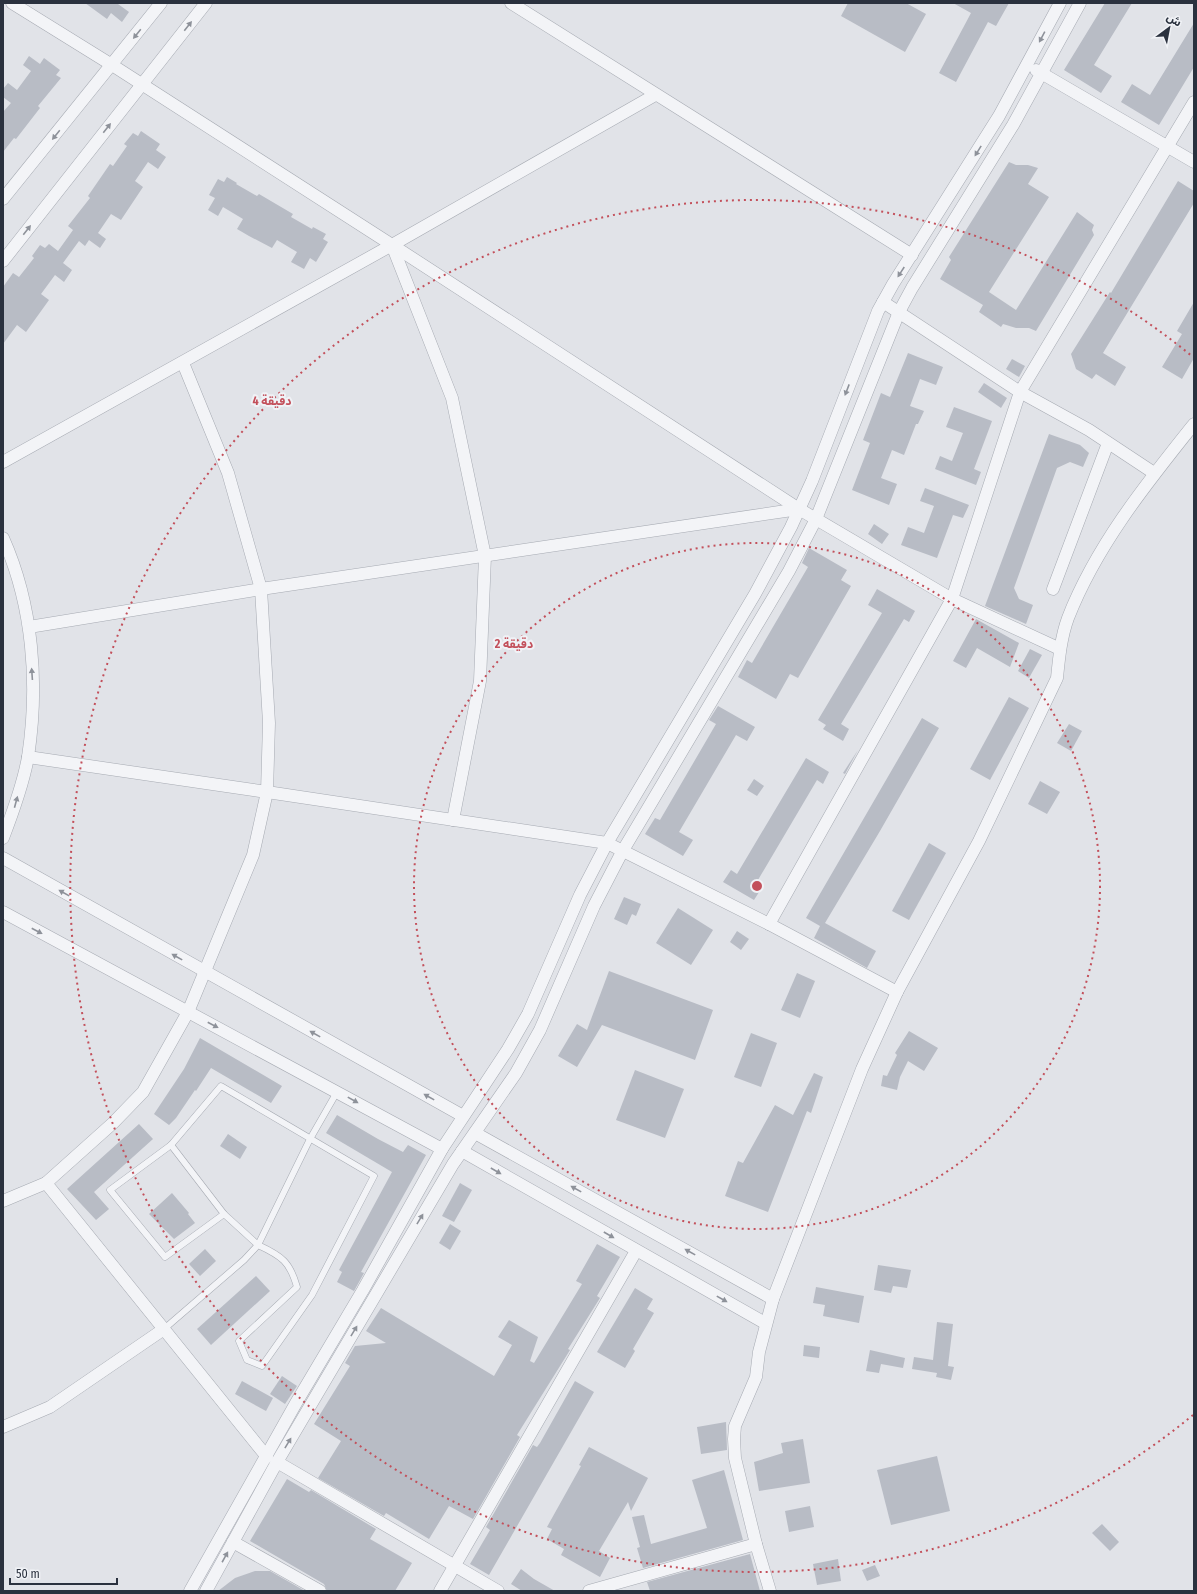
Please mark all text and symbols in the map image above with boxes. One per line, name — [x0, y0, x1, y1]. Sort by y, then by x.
north arrow — [1149, 8, 1189, 48]
text: ش — [1164, 10, 1184, 29]
one-way arrow — [184, 20, 192, 31]
one-way arrow — [133, 28, 142, 39]
one-way arrow — [1038, 32, 1045, 43]
one-way arrow — [103, 122, 112, 133]
one-way arrow — [51, 129, 60, 140]
one-way arrow — [974, 145, 981, 157]
one-way arrow — [23, 224, 31, 235]
one-way arrow — [897, 266, 904, 278]
one-way arrow — [844, 385, 850, 396]
text: 4 دقيقة — [253, 394, 291, 408]
text: 2 دقيقة — [494, 637, 533, 651]
one-way arrow — [29, 668, 36, 680]
one-way arrow — [14, 796, 20, 808]
centre of rings — [750, 879, 764, 893]
one-way arrow — [58, 890, 70, 896]
one-way arrow — [32, 927, 43, 934]
one-way arrow — [171, 953, 183, 960]
one-way arrow — [208, 1022, 219, 1029]
one-way arrow — [309, 1030, 321, 1037]
one-way arrow — [423, 1094, 435, 1100]
one-way arrow — [347, 1097, 358, 1104]
one-way arrow — [490, 1167, 502, 1174]
one-way arrow — [570, 1186, 582, 1193]
one-way arrow — [417, 1214, 424, 1225]
one-way arrow — [603, 1232, 615, 1239]
one-way arrow — [684, 1249, 696, 1256]
one-way arrow — [716, 1296, 728, 1303]
one-way arrow — [350, 1326, 358, 1336]
one-way arrow — [284, 1437, 291, 1449]
one-way arrow — [221, 1551, 228, 1563]
scale bar — [10, 1560, 117, 1586]
text: 50 m — [16, 1567, 40, 1581]

